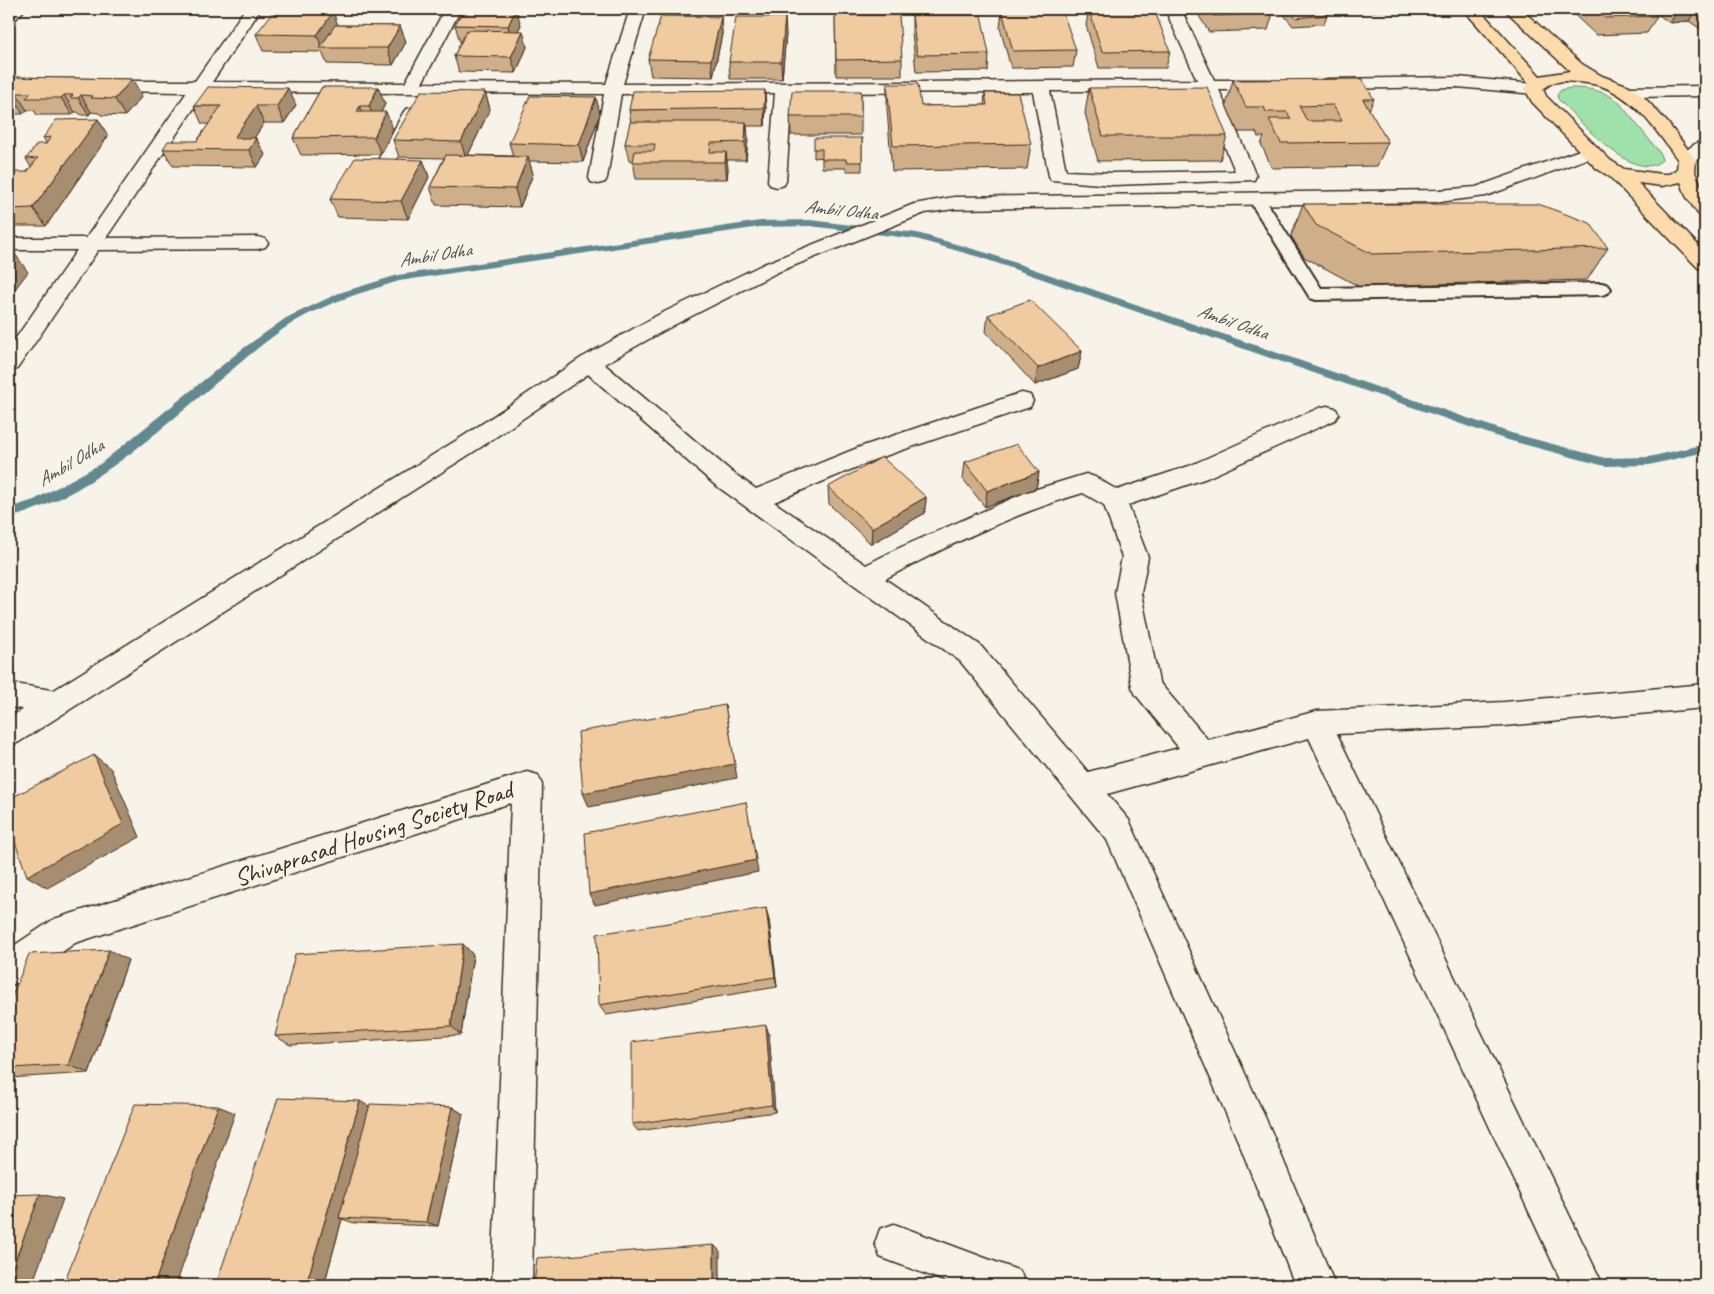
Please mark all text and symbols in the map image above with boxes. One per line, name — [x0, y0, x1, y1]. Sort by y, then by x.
water label: Ambil Odha — [803, 194, 881, 226]
water label: Ambil Odha — [397, 237, 475, 273]
water label: Ambil Odha — [1194, 299, 1273, 346]
water label: Ambil Odha — [33, 433, 110, 492]
street label: Shivaprasad Housing Society Road — [230, 773, 520, 894]

